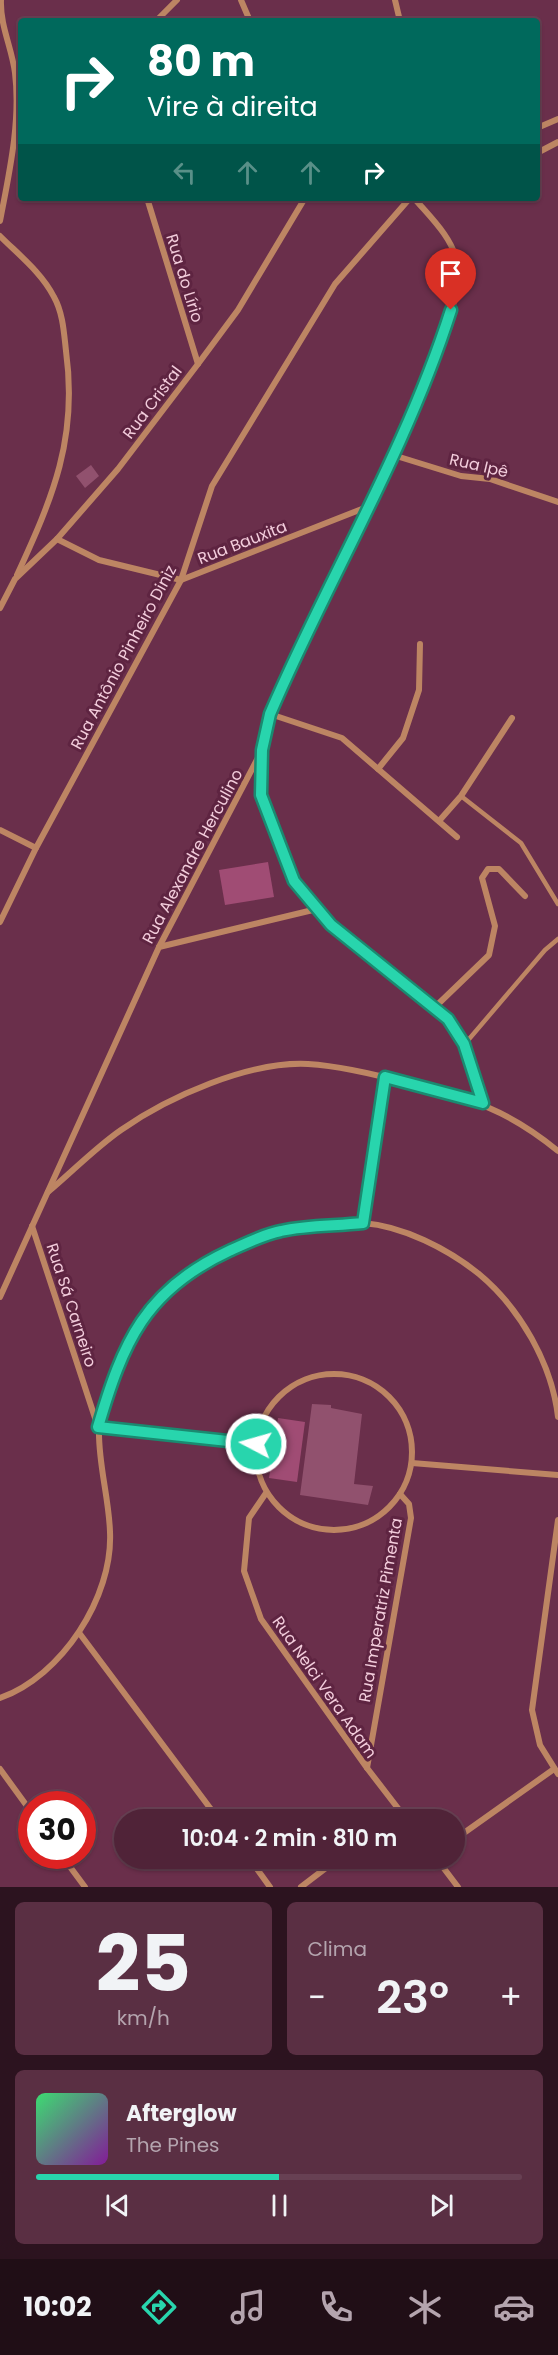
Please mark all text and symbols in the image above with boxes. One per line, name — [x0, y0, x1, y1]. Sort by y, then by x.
text: 80 m — [147, 32, 255, 91]
icon: right — [48, 42, 126, 120]
text: Vire à direita — [147, 88, 318, 125]
icon: left — [168, 156, 201, 189]
icon: ahead — [231, 156, 264, 189]
icon: ahead — [294, 156, 327, 189]
icon: right — [357, 156, 390, 189]
street label: Rua do Lírio — [160, 231, 209, 325]
pin — [425, 248, 476, 310]
icon: arrive — [434, 257, 467, 290]
street label: Rua Cristal — [117, 361, 188, 444]
street label: Rua Ipê — [447, 448, 511, 483]
street label: Rua Bauxita — [194, 515, 290, 570]
street label: Rua Antônio Pinheiro Diniz — [65, 561, 182, 753]
street label: Rua Alexandre Herculino — [137, 765, 248, 948]
street label: Rua Sá Carneiro — [41, 1240, 102, 1370]
position arrow — [224, 1412, 288, 1476]
street label: Rua Imperatriz Pimenta — [353, 1516, 408, 1704]
street label: Rua Nelci Vera Adam — [267, 1612, 382, 1763]
speed limit sign: 30 — [18, 1791, 96, 1869]
text: 10:04 · 2 min · 810 m — [182, 1823, 397, 1854]
text: 25 — [96, 1909, 191, 2018]
text: Clima — [308, 1935, 367, 1963]
text: 23° — [376, 1966, 449, 2029]
text: − — [308, 1974, 326, 2021]
text: + — [499, 1974, 522, 2021]
text: km/h — [117, 2004, 170, 2032]
text: Afterglow — [126, 2098, 237, 2129]
text: The Pines — [126, 2131, 220, 2159]
icon: previous — [101, 2189, 134, 2222]
icon: pause — [263, 2189, 296, 2222]
icon: next — [425, 2189, 458, 2222]
icon: directions — [138, 2286, 180, 2328]
icon: music — [227, 2286, 269, 2328]
icon: phone — [315, 2286, 357, 2328]
icon: climate — [404, 2286, 446, 2328]
icon: car — [493, 2286, 535, 2328]
text: 10:02 — [23, 2288, 92, 2325]

